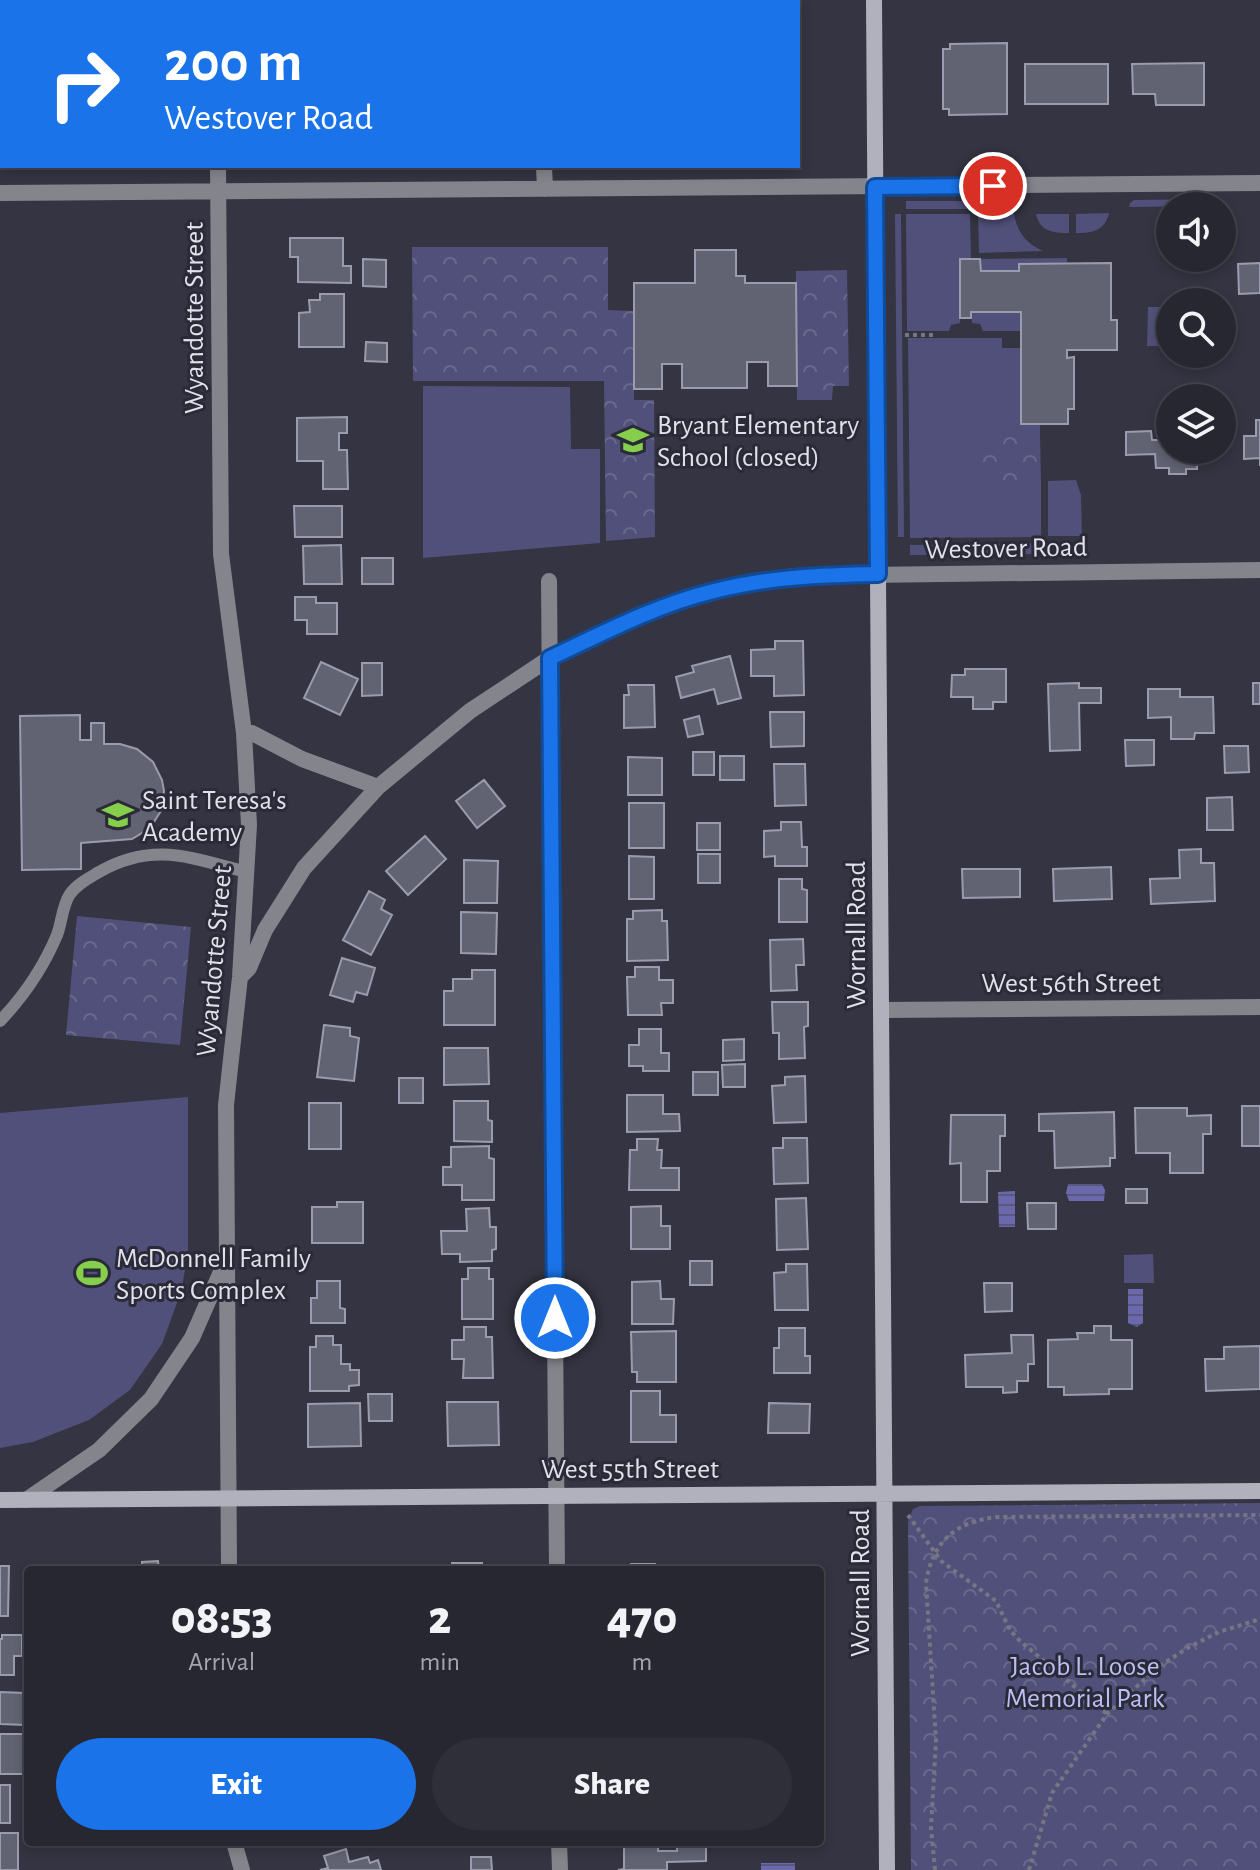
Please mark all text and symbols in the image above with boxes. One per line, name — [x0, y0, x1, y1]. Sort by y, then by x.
icon: right — [32, 32, 136, 136]
text: 200 m — [164, 35, 302, 91]
text: Westover Road — [164, 100, 373, 136]
pin — [959, 152, 1027, 220]
icon: arrive — [971, 164, 1015, 208]
map controls — [1156, 192, 1236, 464]
button: sound — [1156, 192, 1236, 272]
street label: Wyandotte Street — [181, 222, 209, 414]
button: search — [1156, 288, 1236, 368]
button: layers — [1156, 384, 1236, 464]
place label: Bryant Elementary School (closed) — [657, 412, 859, 472]
school or university icon: Bryant Elementary School (closed) — [616, 423, 650, 457]
street label: Westover Road — [924, 534, 1088, 564]
place label: Saint Teresa's Academy — [142, 787, 287, 847]
school or university icon: Saint Teresa's Academy — [101, 798, 135, 832]
street label: Wornall Road — [843, 861, 871, 1009]
street label: Wyandotte Street — [193, 864, 237, 1058]
street label: West 56th Street — [981, 970, 1161, 998]
place label: McDonnell Family Sports Complex — [116, 1245, 311, 1305]
sports icon: McDonnell Family Sports Complex — [75, 1256, 109, 1290]
position arrow — [513, 1276, 597, 1360]
street label: West 55th Street — [541, 1456, 719, 1484]
street label: Wornall Road — [847, 1509, 875, 1657]
text: 08:53 — [171, 1595, 273, 1643]
text: 2 — [428, 1595, 451, 1643]
text: 470 — [607, 1595, 677, 1643]
text: Arrival — [188, 1649, 255, 1675]
text: min — [419, 1649, 460, 1675]
text: m — [632, 1649, 652, 1675]
park label: Jacob L. Loose Memorial Park — [1006, 1653, 1165, 1713]
button: Exit — [56, 1738, 416, 1830]
button: Share — [432, 1738, 792, 1830]

